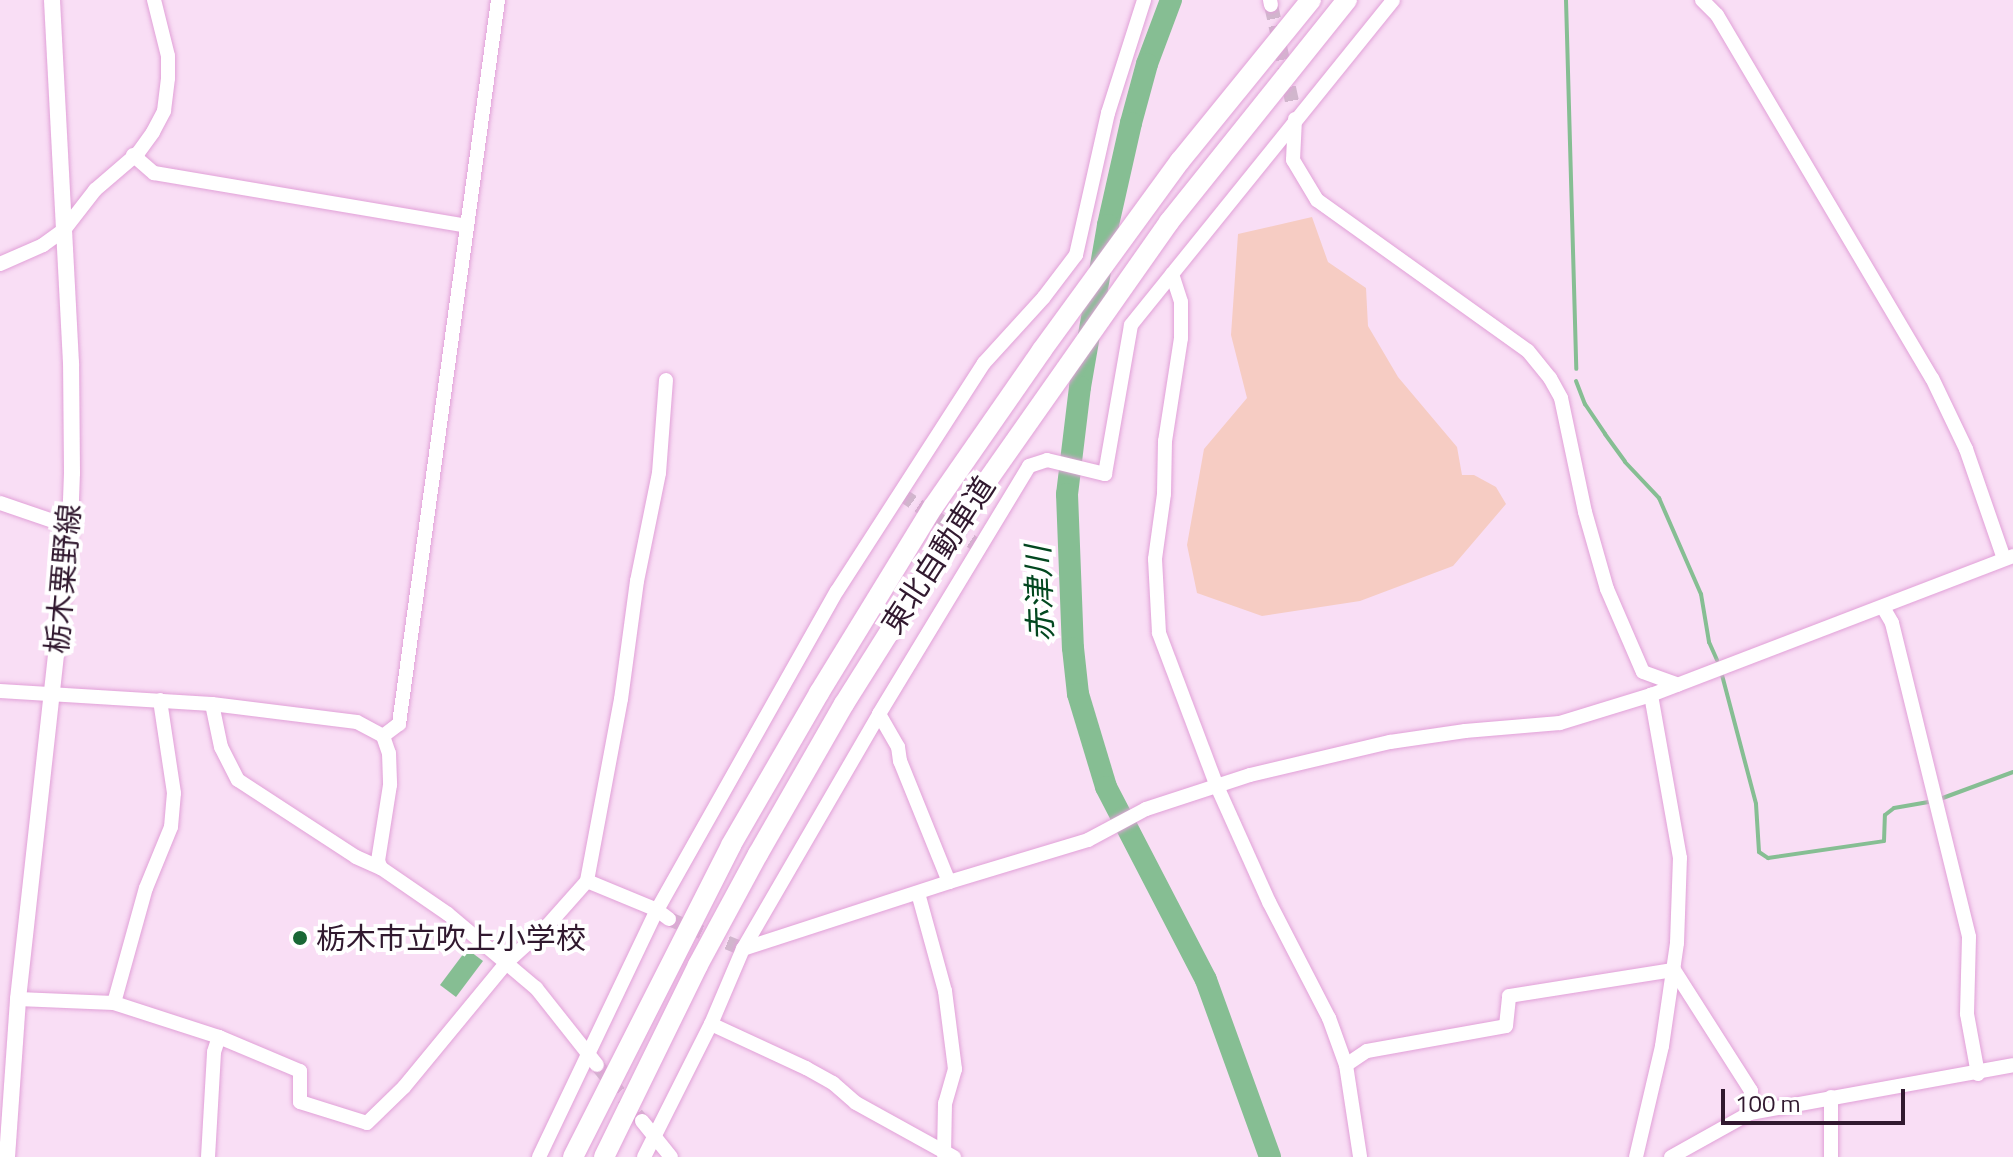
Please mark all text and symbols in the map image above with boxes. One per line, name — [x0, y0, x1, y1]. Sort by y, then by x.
street label: 東北自動車道 — [874, 470, 1002, 640]
street label: 栃木粟野線 — [39, 503, 87, 655]
water label: 赤津川 — [1018, 545, 1060, 643]
place label: 栃木市立吹上小学校 — [316, 920, 586, 956]
marker: 栃木市立吹上小学校 — [291, 929, 309, 947]
scale bar — [1725, 1073, 1909, 1123]
text: 100 m — [1735, 1085, 1801, 1121]

